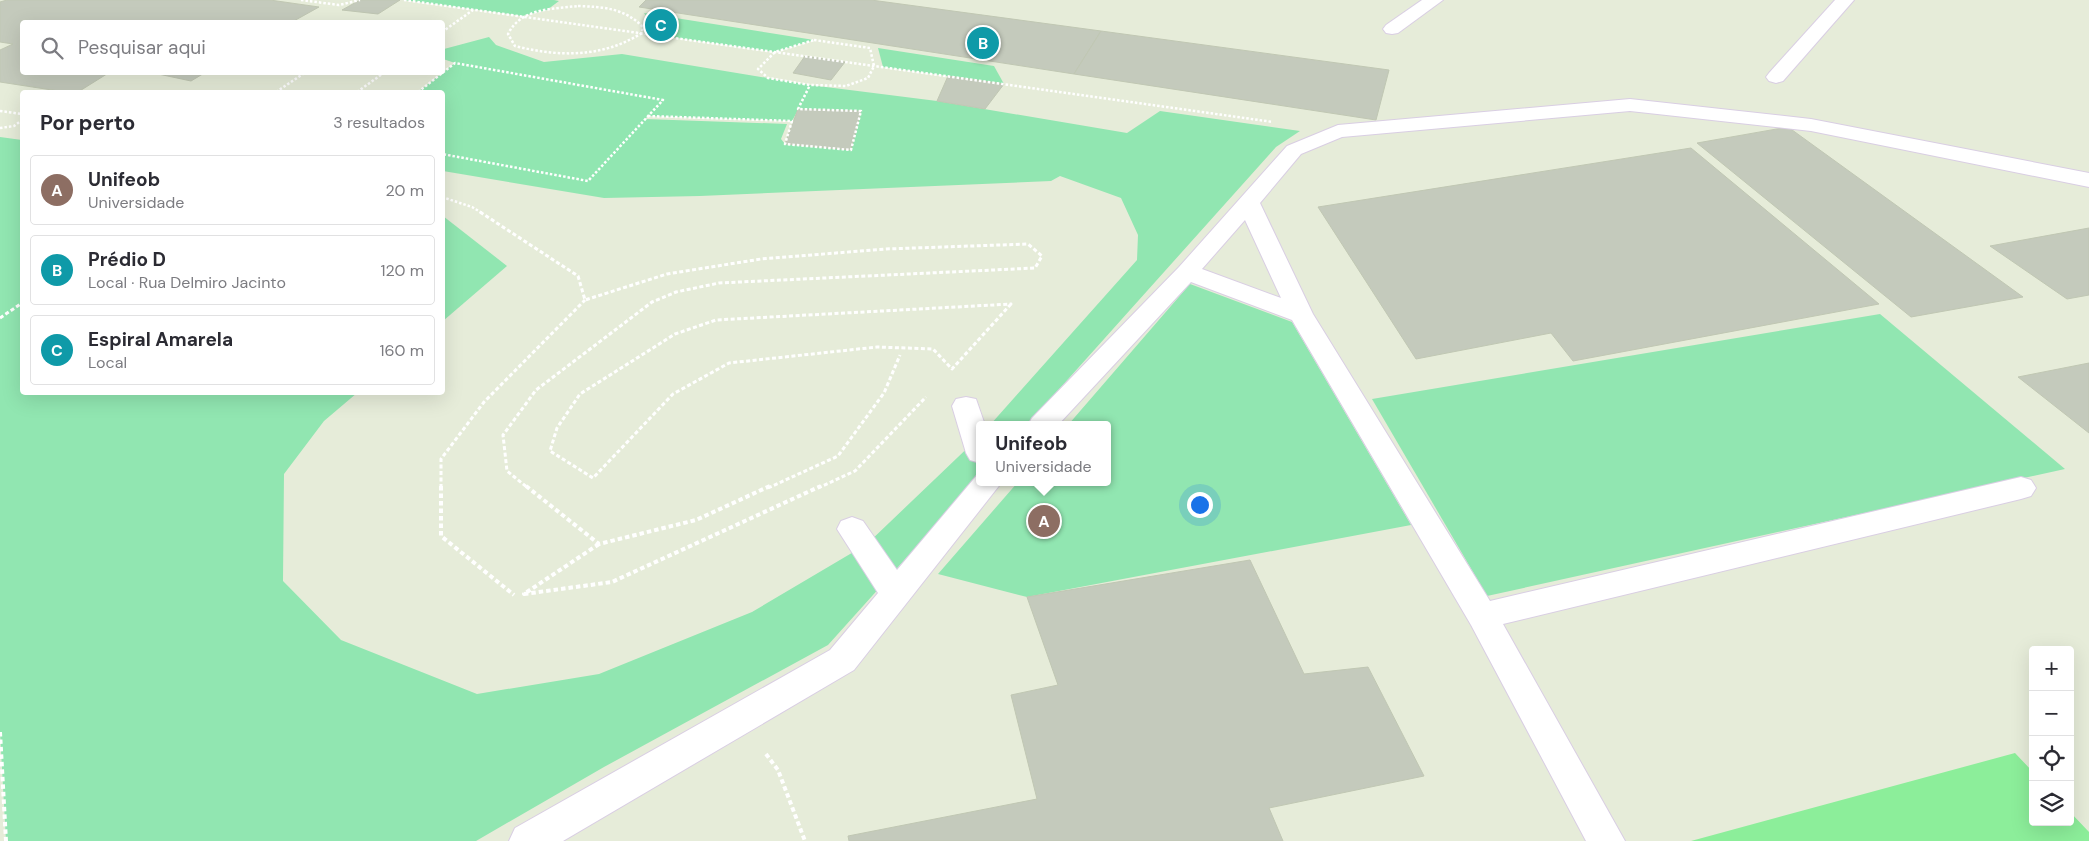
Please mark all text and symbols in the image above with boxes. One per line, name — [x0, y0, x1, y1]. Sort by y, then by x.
pin: C — [645, 6, 677, 44]
search box — [20, 20, 445, 75]
pin: B — [967, 24, 999, 62]
icon: search — [38, 34, 66, 62]
text: Pesquisar aqui — [78, 35, 206, 60]
text: Por perto — [40, 109, 135, 137]
text: 3 resultados — [333, 112, 425, 133]
text: Unifeob — [88, 167, 160, 192]
text: A — [51, 180, 63, 201]
text: 20 m — [385, 180, 424, 201]
text: Universidade — [88, 192, 184, 213]
text: Prédio D — [88, 247, 166, 272]
text: B — [52, 260, 62, 281]
text: 120 m — [380, 260, 424, 281]
text: Local · Rua Delmiro Jacinto — [88, 272, 286, 293]
text: Espiral Amarela — [88, 327, 233, 352]
text: C — [51, 340, 63, 361]
text: 160 m — [380, 340, 424, 361]
text: Local — [88, 352, 127, 373]
popup — [976, 421, 1111, 486]
text: Unifeob — [995, 431, 1067, 456]
text: Universidade — [995, 456, 1092, 477]
your location — [1187, 492, 1213, 518]
pin: A — [1028, 502, 1060, 540]
map controls — [2029, 646, 2074, 826]
button: + — [2029, 646, 2074, 691]
button: − — [2029, 691, 2074, 736]
button: locate — [2029, 736, 2074, 781]
button: layers — [2029, 781, 2074, 826]

